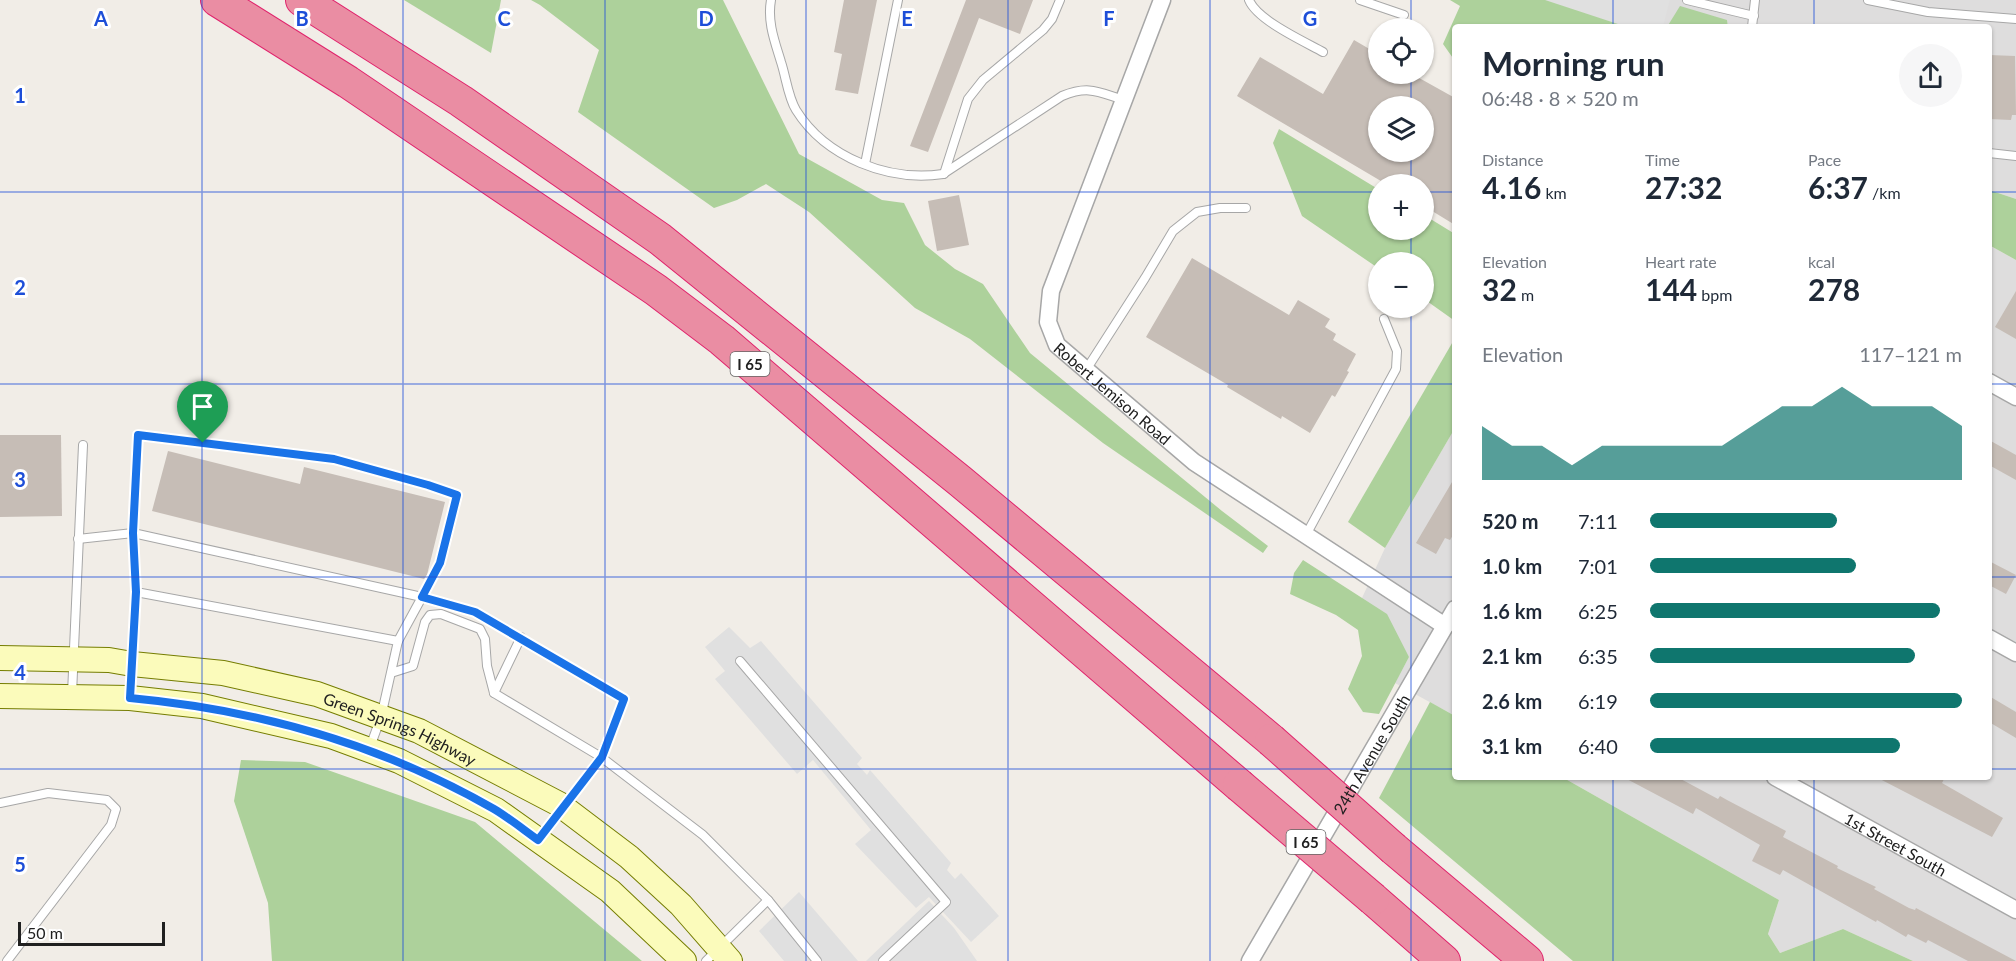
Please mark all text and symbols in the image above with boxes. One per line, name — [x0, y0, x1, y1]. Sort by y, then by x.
text: A — [93, 6, 108, 30]
text: B — [295, 6, 309, 30]
text: C — [497, 6, 511, 30]
text: D — [698, 6, 714, 30]
text: E — [901, 6, 913, 30]
text: F — [1103, 6, 1115, 30]
text: G — [1303, 6, 1317, 30]
map controls — [1368, 18, 1434, 318]
button: locate — [1368, 18, 1434, 84]
text: Morning run — [1482, 43, 1665, 83]
button: share — [1899, 44, 1962, 107]
text: 1 — [14, 83, 26, 107]
text: 06:48 · 8 × 520 m — [1482, 86, 1639, 110]
button: layers — [1368, 96, 1434, 162]
text: Distance — [1482, 150, 1543, 169]
text: Time — [1645, 150, 1680, 169]
text: Pace — [1808, 150, 1841, 169]
text: 4.16 — [1482, 169, 1541, 205]
text: 27:32 — [1645, 169, 1722, 205]
text: 6:37 — [1808, 169, 1868, 205]
button: + — [1368, 174, 1434, 240]
text: km — [1541, 183, 1567, 202]
text: /km — [1868, 183, 1901, 202]
button: − — [1368, 252, 1434, 318]
text: Elevation — [1482, 252, 1547, 271]
text: Heart rate — [1645, 252, 1717, 271]
text: kcal — [1808, 252, 1835, 271]
text: 32 — [1482, 271, 1517, 307]
text: 144 — [1645, 271, 1697, 307]
text: 278 — [1808, 271, 1860, 307]
text: 2 — [14, 275, 26, 299]
text: m — [1517, 285, 1534, 304]
text: bpm — [1697, 285, 1732, 304]
street label: Robert Jemison Road — [1051, 338, 1175, 448]
text: Elevation — [1482, 342, 1563, 366]
text: 117–121 m — [1859, 342, 1962, 366]
road number: I 65 — [730, 352, 770, 376]
pin — [177, 381, 228, 443]
icon: arrive — [186, 390, 219, 423]
text: 3 — [14, 467, 26, 491]
text: 520 m — [1482, 509, 1538, 533]
text: 7:11 — [1578, 509, 1618, 533]
text: 1.0 km — [1482, 554, 1542, 578]
text: 7:01 — [1578, 554, 1618, 578]
text: 1.6 km — [1482, 599, 1542, 623]
text: 6:25 — [1578, 599, 1618, 623]
text: 2.1 km — [1482, 644, 1542, 668]
text: 6:35 — [1578, 644, 1618, 668]
text: 4 — [14, 660, 26, 684]
street label: Green Springs Highway — [321, 688, 480, 769]
text: 2.6 km — [1482, 689, 1542, 713]
text: 6:19 — [1578, 689, 1618, 713]
street label: 24th Avenue South — [1329, 690, 1413, 817]
text: 3.1 km — [1482, 734, 1542, 758]
text: 6:40 — [1578, 734, 1618, 758]
street label: 1st Street South — [1841, 808, 1950, 879]
road number: I 65 — [1286, 830, 1326, 854]
text: 5 — [14, 852, 26, 876]
scale bar — [18, 919, 165, 946]
text: 50 m — [27, 923, 63, 942]

